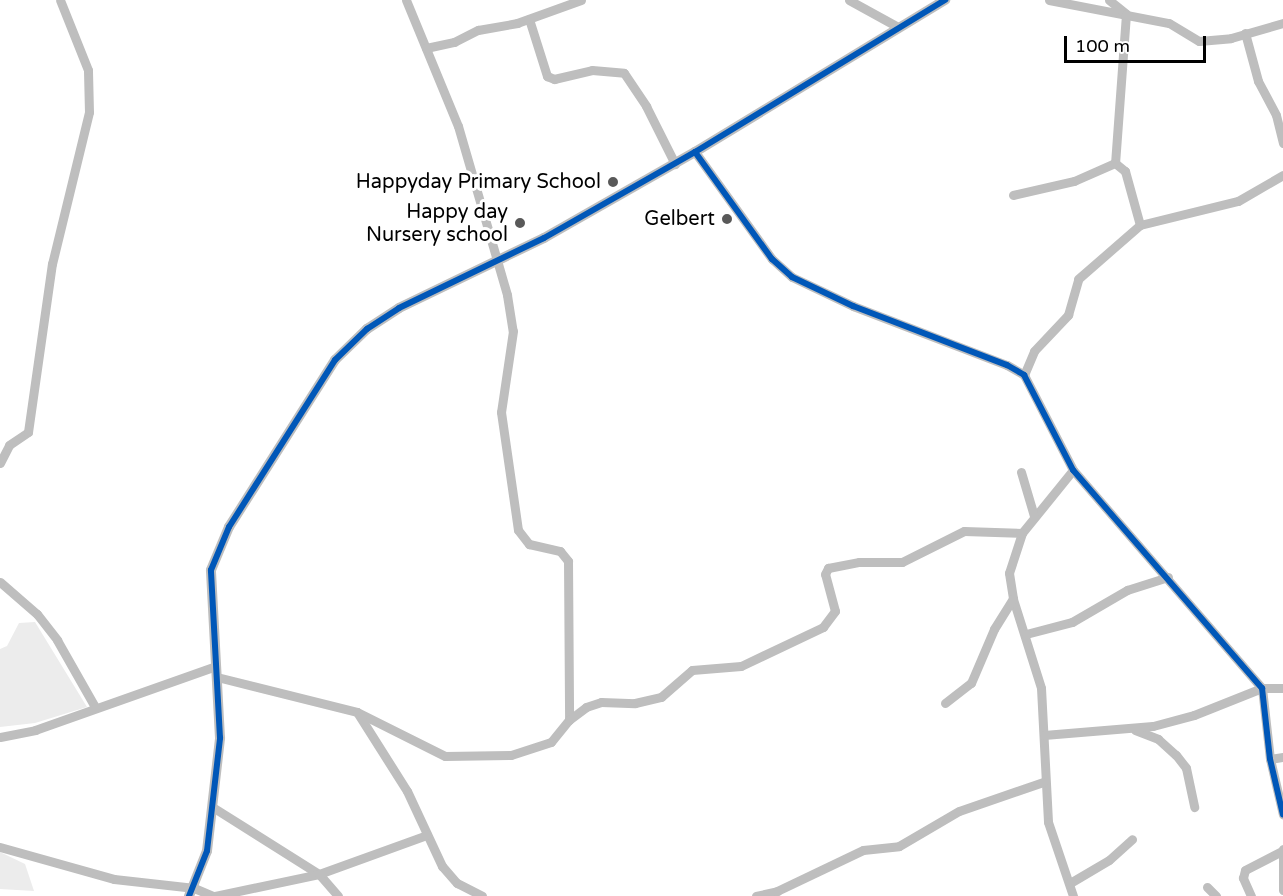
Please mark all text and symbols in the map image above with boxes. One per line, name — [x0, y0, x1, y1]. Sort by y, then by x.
scale bar — [1067, 24, 1210, 62]
text: 100 m — [1075, 35, 1130, 57]
place label: Happyday Primary School — [356, 170, 601, 194]
marker: Happyday Primary School — [606, 175, 620, 189]
place label: Happy day Nursery school — [366, 200, 508, 247]
place label: Gelbert — [644, 207, 715, 231]
marker: Gelbert — [720, 212, 734, 226]
marker: Happy day Nursery school — [513, 216, 527, 230]

